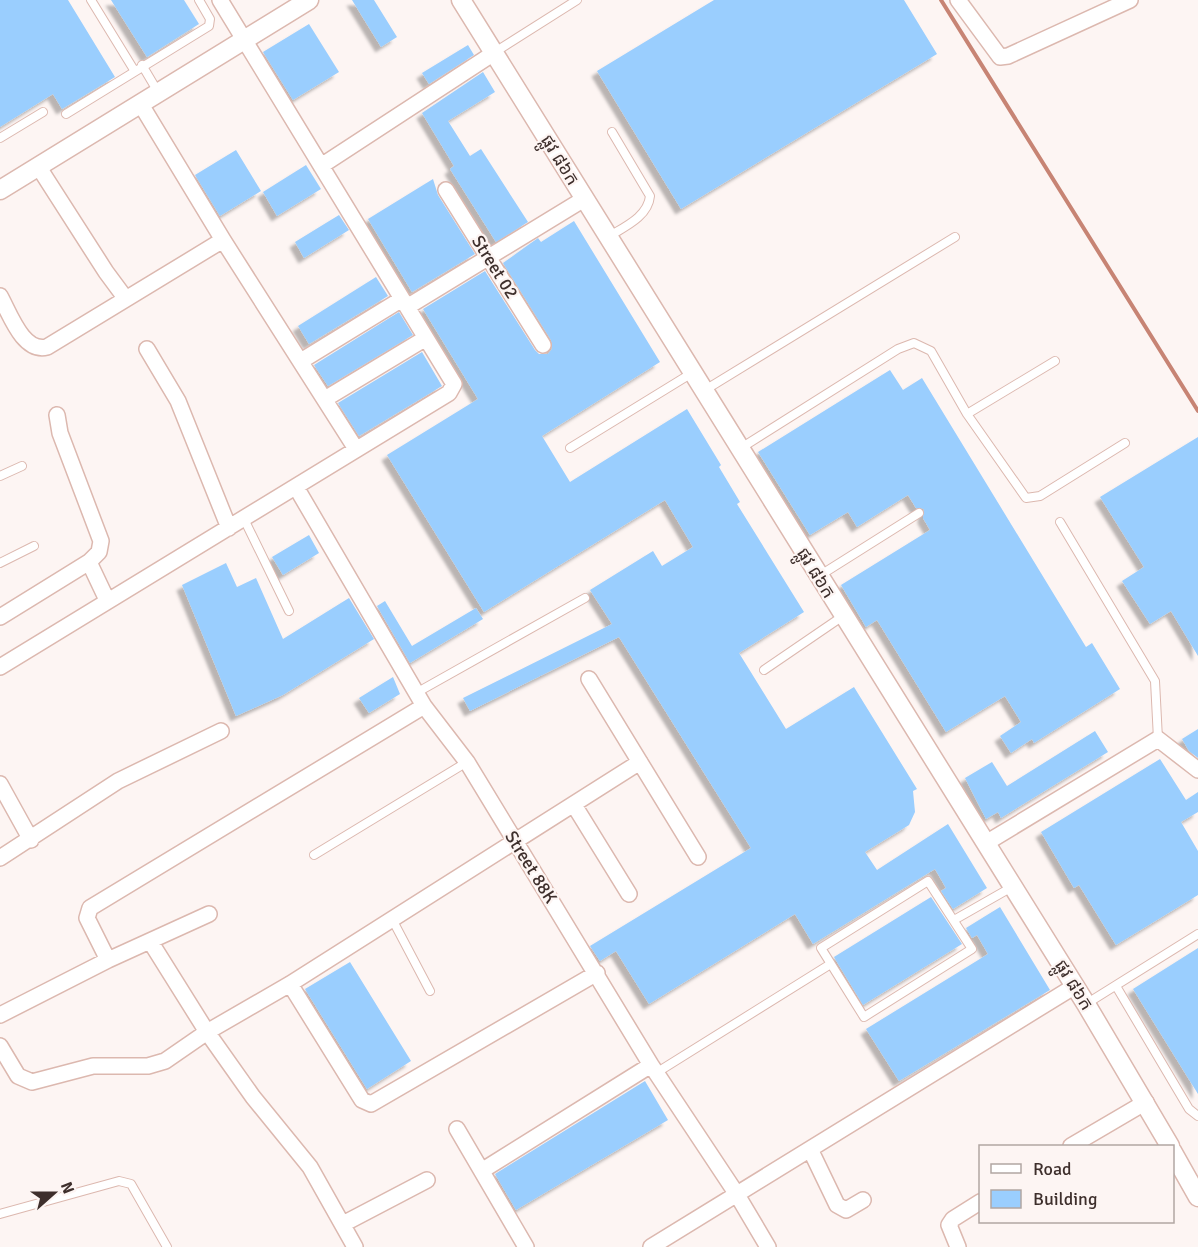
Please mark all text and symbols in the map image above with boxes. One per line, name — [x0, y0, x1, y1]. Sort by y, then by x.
street label: ផ្លូវ ៨៦ក — [531, 131, 584, 192]
street label: Street 02 — [467, 231, 523, 303]
street label: ផ្លូវ ៨៦ក — [787, 544, 840, 605]
street label: Street 88K — [500, 827, 562, 907]
street label: ផ្លូវ ៨៦ក — [1045, 956, 1098, 1017]
legend — [979, 1145, 1174, 1223]
text: Road — [1033, 1158, 1072, 1180]
north arrow — [24, 1163, 84, 1223]
text: N — [56, 1179, 78, 1197]
text: Building — [1033, 1188, 1097, 1210]

